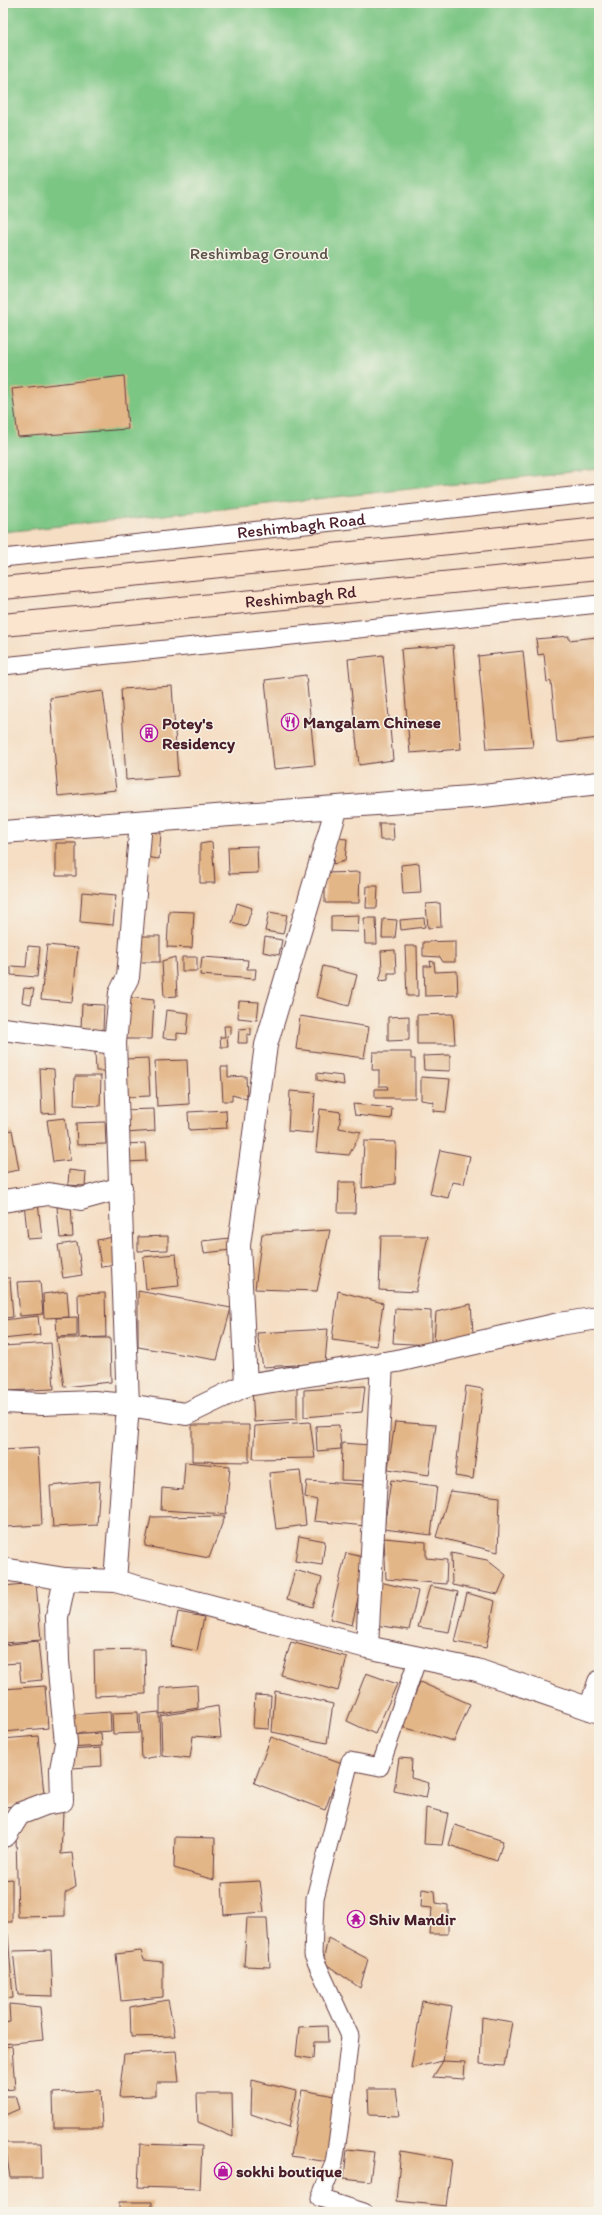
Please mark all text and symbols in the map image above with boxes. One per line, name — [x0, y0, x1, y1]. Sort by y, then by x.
park label: Reshimbag Ground — [190, 243, 328, 263]
street label: Reshimbagh Road — [236, 508, 367, 542]
street label: Reshimbagh Rd — [244, 581, 358, 612]
restaurant icon: Mangalam Chinese — [280, 712, 300, 732]
place label: Mangalam Chinese — [303, 712, 441, 733]
place label: Potey's Residency — [162, 713, 236, 754]
building icon: Potey's Residency — [139, 723, 159, 743]
temple icon: Shiv Mandir — [346, 1909, 366, 1929]
place label: Shiv Mandir — [369, 1909, 456, 1929]
shop icon: sokhi boutique — [213, 2161, 233, 2181]
place label: sokhi boutique — [236, 2161, 342, 2182]

